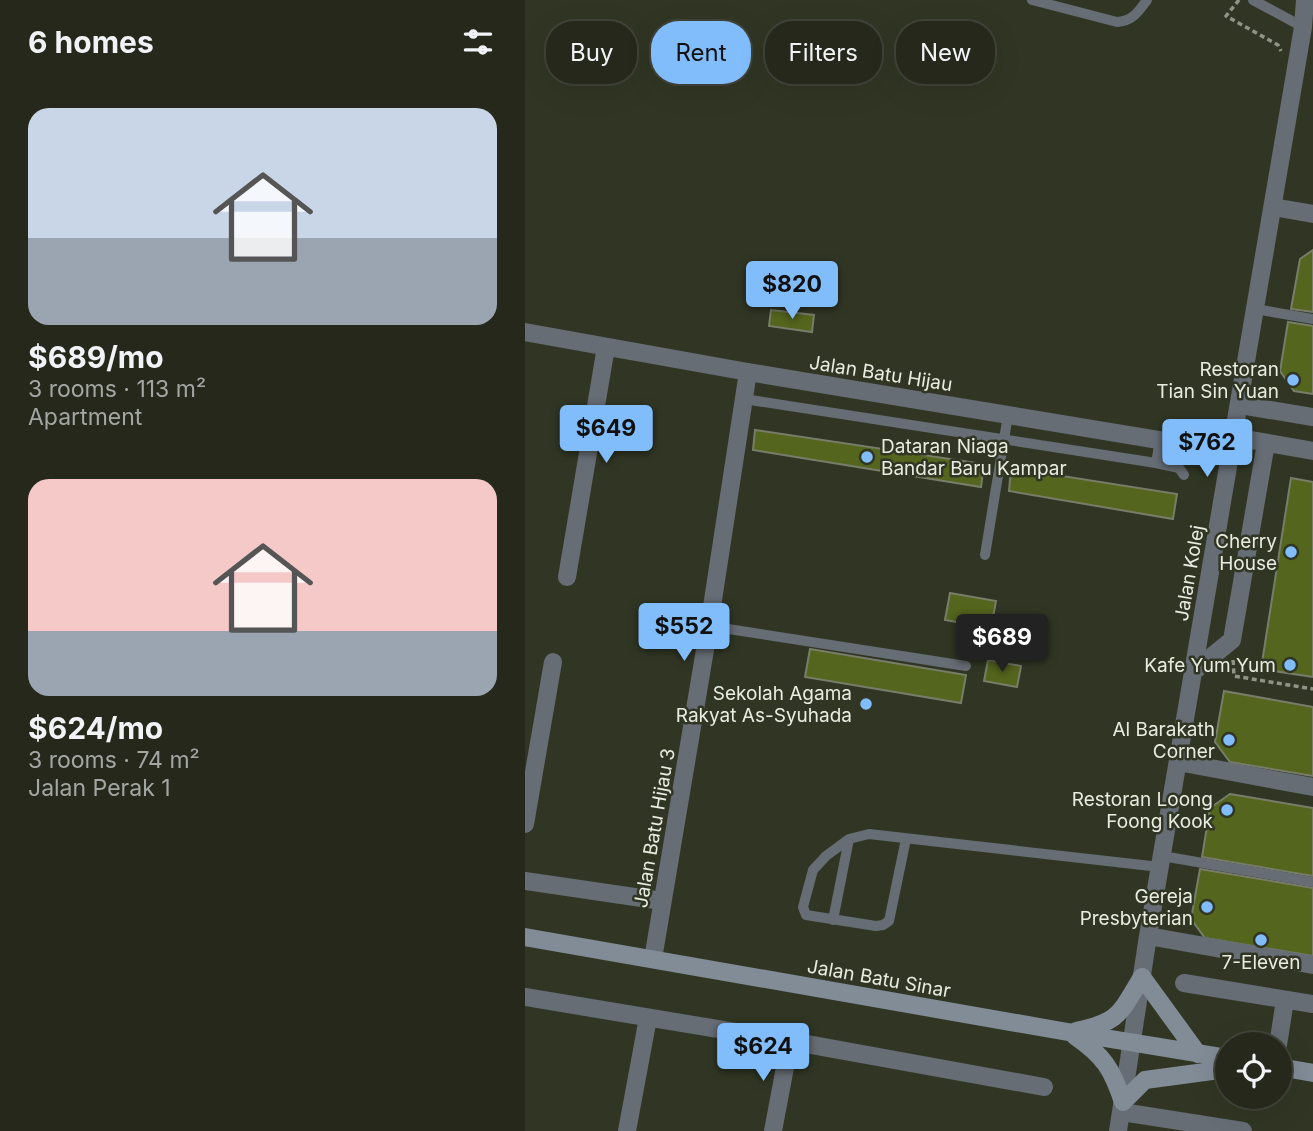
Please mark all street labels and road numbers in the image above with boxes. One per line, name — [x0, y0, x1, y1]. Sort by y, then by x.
street label: Jalan Batu Hijau — [808, 351, 954, 396]
street label: Jalan Kolej — [1170, 523, 1209, 623]
street label: Jalan Batu Hijau 3 — [629, 747, 680, 910]
street label: Jalan Batu Sinar — [805, 955, 952, 1002]

